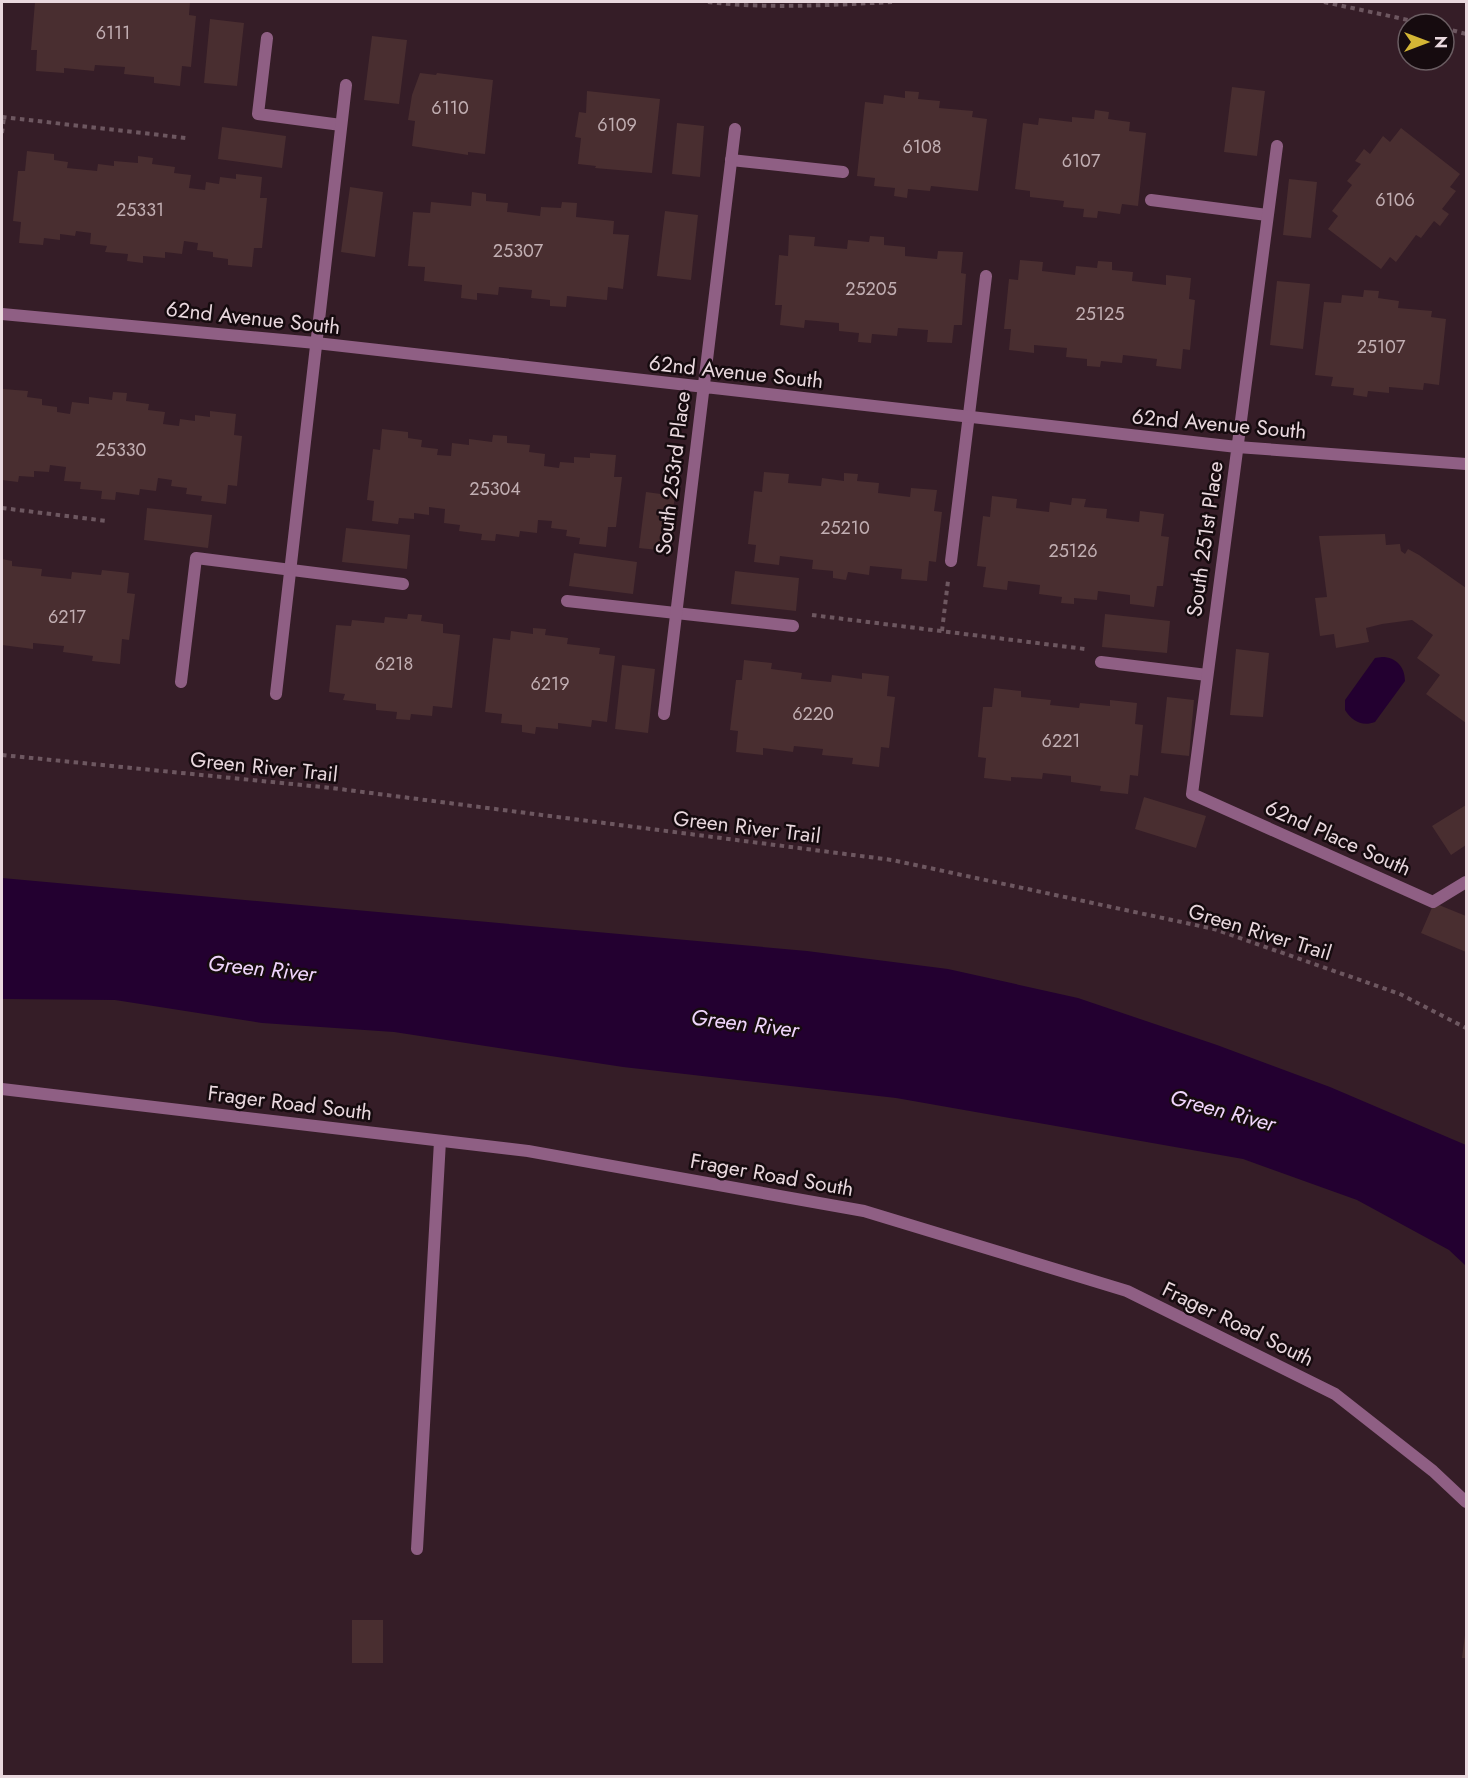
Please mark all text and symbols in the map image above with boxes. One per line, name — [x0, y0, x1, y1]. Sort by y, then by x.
north arrow — [1396, 12, 1456, 72]
house number: 6111 — [96, 20, 130, 46]
text: N — [1429, 36, 1452, 48]
house number: 6110 — [431, 95, 469, 121]
house number: 6109 — [597, 112, 637, 138]
house number: 6108 — [902, 134, 942, 160]
house number: 6107 — [1062, 148, 1101, 174]
house number: 6106 — [1375, 187, 1415, 213]
house number: 25331 — [116, 197, 164, 223]
house number: 25307 — [493, 238, 544, 264]
house number: 25205 — [845, 276, 897, 302]
street label: 62nd Avenue South — [164, 294, 342, 342]
house number: 25125 — [1076, 301, 1124, 327]
house number: 25107 — [1357, 334, 1406, 360]
street label: 62nd Avenue South — [647, 348, 825, 396]
street label: South 253rd Place — [648, 389, 698, 556]
street label: 62nd Avenue South — [1130, 401, 1308, 447]
house number: 25330 — [96, 437, 147, 463]
street label: South 251st Place — [1179, 459, 1231, 619]
house number: 25304 — [469, 476, 521, 502]
house number: 25210 — [820, 515, 870, 541]
house number: 25126 — [1048, 538, 1098, 564]
house number: 6217 — [48, 604, 87, 630]
house number: 6218 — [375, 651, 413, 677]
house number: 6219 — [530, 671, 570, 697]
house number: 6220 — [792, 701, 834, 727]
house number: 6221 — [1042, 728, 1080, 754]
street label: Green River Trail — [189, 744, 339, 790]
street label: 62nd Place South — [1260, 792, 1416, 884]
street label: Green River Trail — [672, 803, 822, 851]
street label: Green River Trail — [1185, 896, 1335, 968]
water label: Green River — [206, 946, 319, 990]
water label: Green River — [689, 1001, 802, 1046]
street label: Frager Road South — [206, 1078, 374, 1128]
water label: Green River — [1167, 1081, 1281, 1140]
street label: Frager Road South — [688, 1146, 856, 1204]
street label: Frager Road South — [1157, 1274, 1319, 1374]

